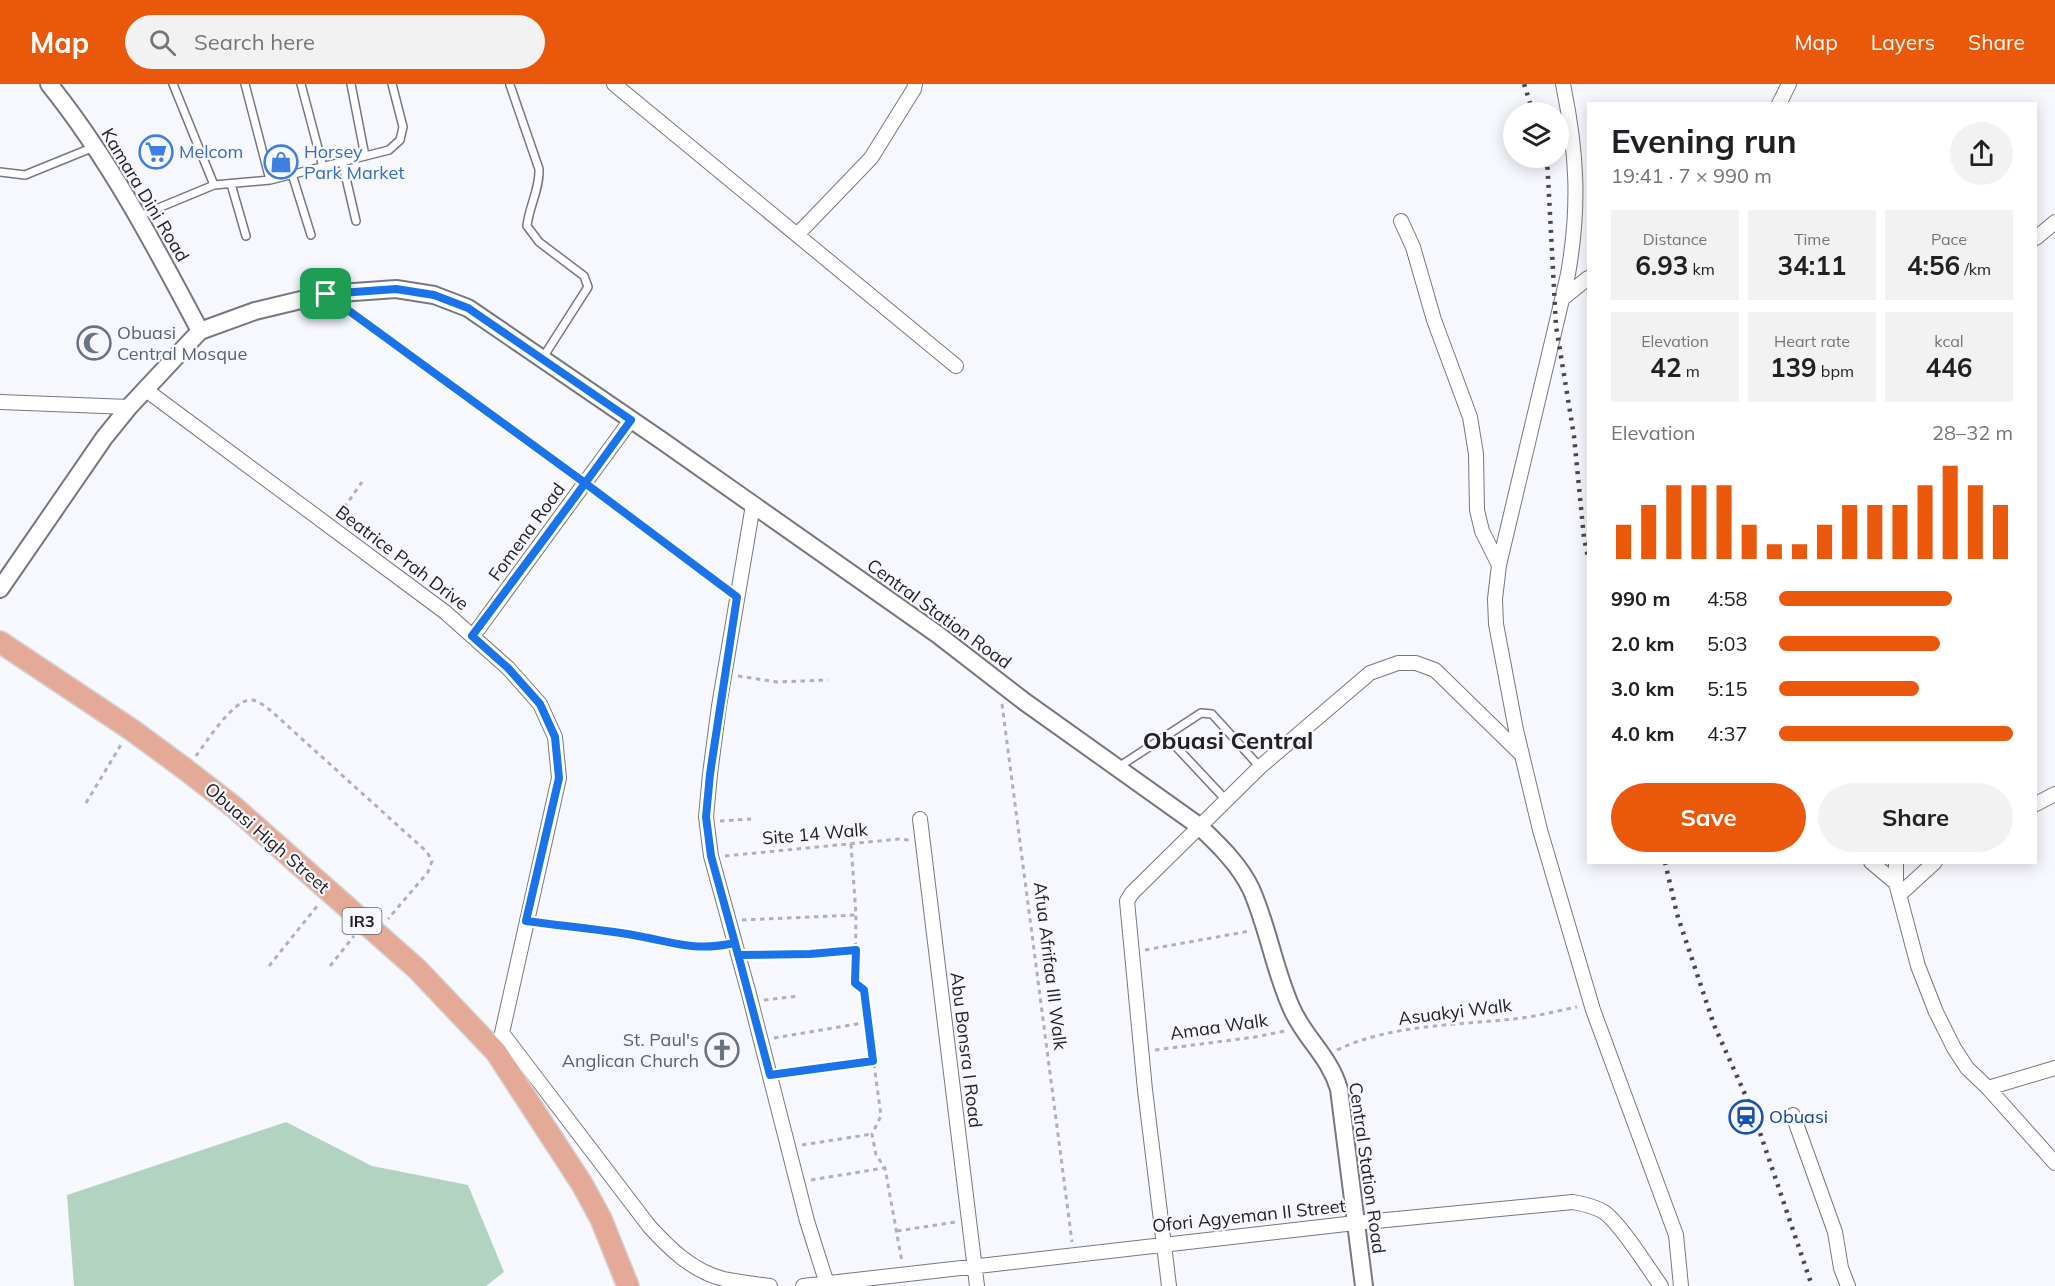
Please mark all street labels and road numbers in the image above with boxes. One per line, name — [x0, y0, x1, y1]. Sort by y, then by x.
street label: Kamara Dini Road — [96, 124, 194, 266]
street label: Fomena Road — [483, 478, 570, 585]
street label: Beatrice Prah Drive — [331, 500, 473, 615]
street label: Central Station Road — [863, 553, 1016, 674]
street label: Obuasi High Street — [200, 777, 334, 898]
street label: Site 14 Walk — [761, 817, 869, 850]
street label: Afua Afrifaa III Walk — [1029, 880, 1072, 1052]
road number: IR3 — [342, 908, 382, 934]
street label: Abu Bonsra I Road — [946, 971, 987, 1129]
street label: Asuakyi Walk — [1397, 993, 1514, 1030]
street label: Amaa Walk — [1168, 1008, 1270, 1045]
street label: Central Station Road — [1344, 1081, 1391, 1255]
street label: Ofori Agyeman II Street — [1151, 1194, 1347, 1237]

